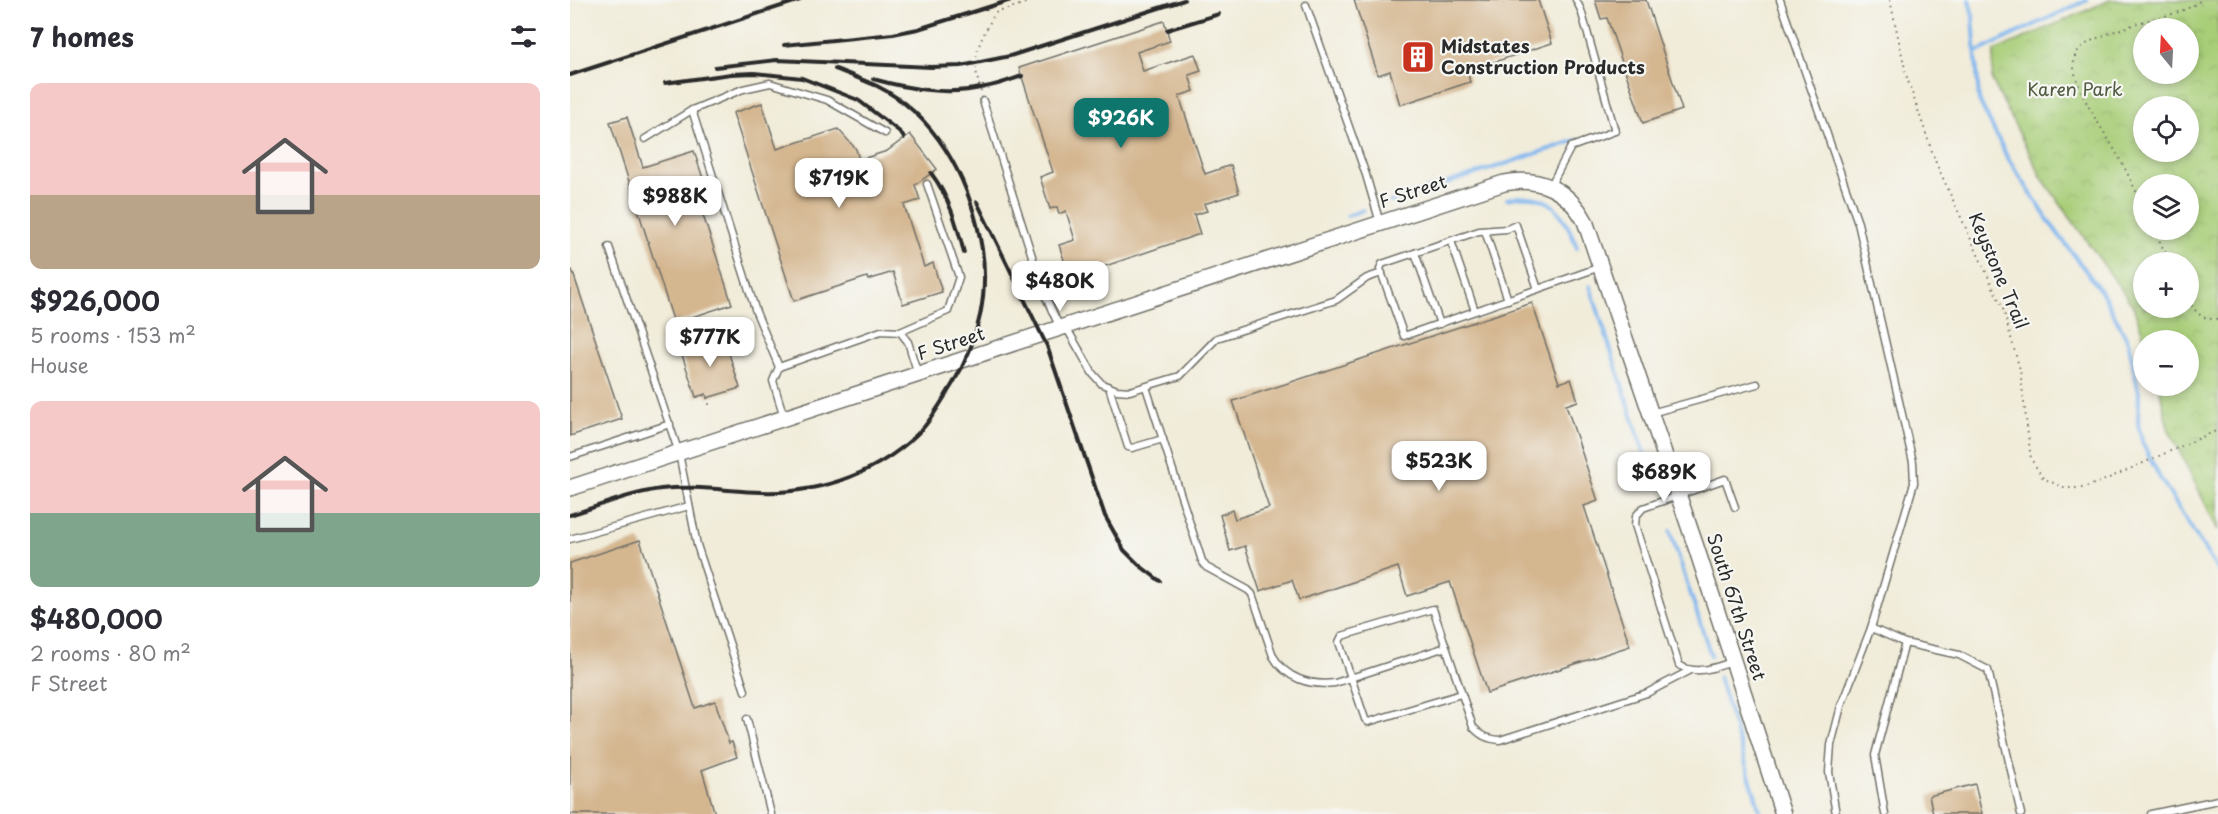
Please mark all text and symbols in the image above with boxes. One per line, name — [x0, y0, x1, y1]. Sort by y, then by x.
text: 7 homes — [30, 17, 134, 56]
north arrow — [2133, 18, 2199, 84]
map controls — [2133, 18, 2199, 396]
icon: filters — [507, 20, 540, 53]
place label: Midstates Construction Products — [1441, 32, 1645, 80]
building icon: Midstates Construction Products — [1400, 39, 1436, 75]
park label: Karen Park — [2027, 75, 2123, 102]
button: locate — [2133, 96, 2199, 162]
pin: $926K — [1079, 98, 1163, 149]
text: $926K — [1088, 102, 1154, 132]
icon: home — [231, 122, 339, 230]
pin: $719K — [797, 158, 881, 209]
text: $719K — [809, 162, 869, 192]
street label: F Street — [1375, 167, 1450, 214]
button: layers — [2133, 174, 2199, 240]
pin: $988K — [633, 176, 717, 227]
text: $988K — [642, 180, 708, 210]
street label: Keystone Trail — [1963, 208, 2036, 333]
button: + — [2133, 252, 2199, 318]
pin: $480K — [1018, 261, 1102, 312]
text: $480K — [1026, 265, 1094, 295]
text: $926,000 — [30, 281, 160, 320]
pin: $777K — [668, 317, 752, 368]
street label: F Street — [913, 319, 988, 366]
text: 5 rooms · 153 m² — [30, 320, 196, 350]
text: $777K — [680, 321, 740, 351]
button: − — [2133, 330, 2199, 396]
text: House — [30, 350, 89, 380]
icon: home — [231, 440, 339, 548]
pin: $523K — [1397, 441, 1481, 492]
text: $523K — [1406, 445, 1472, 475]
pin: $689K — [1622, 452, 1706, 503]
text: $689K — [1631, 456, 1697, 486]
street label: South 67th Street — [1701, 530, 1774, 684]
text: $480,000 — [30, 599, 163, 638]
text: 2 rooms · 80 m² — [30, 638, 191, 668]
text: F Street — [30, 668, 107, 698]

